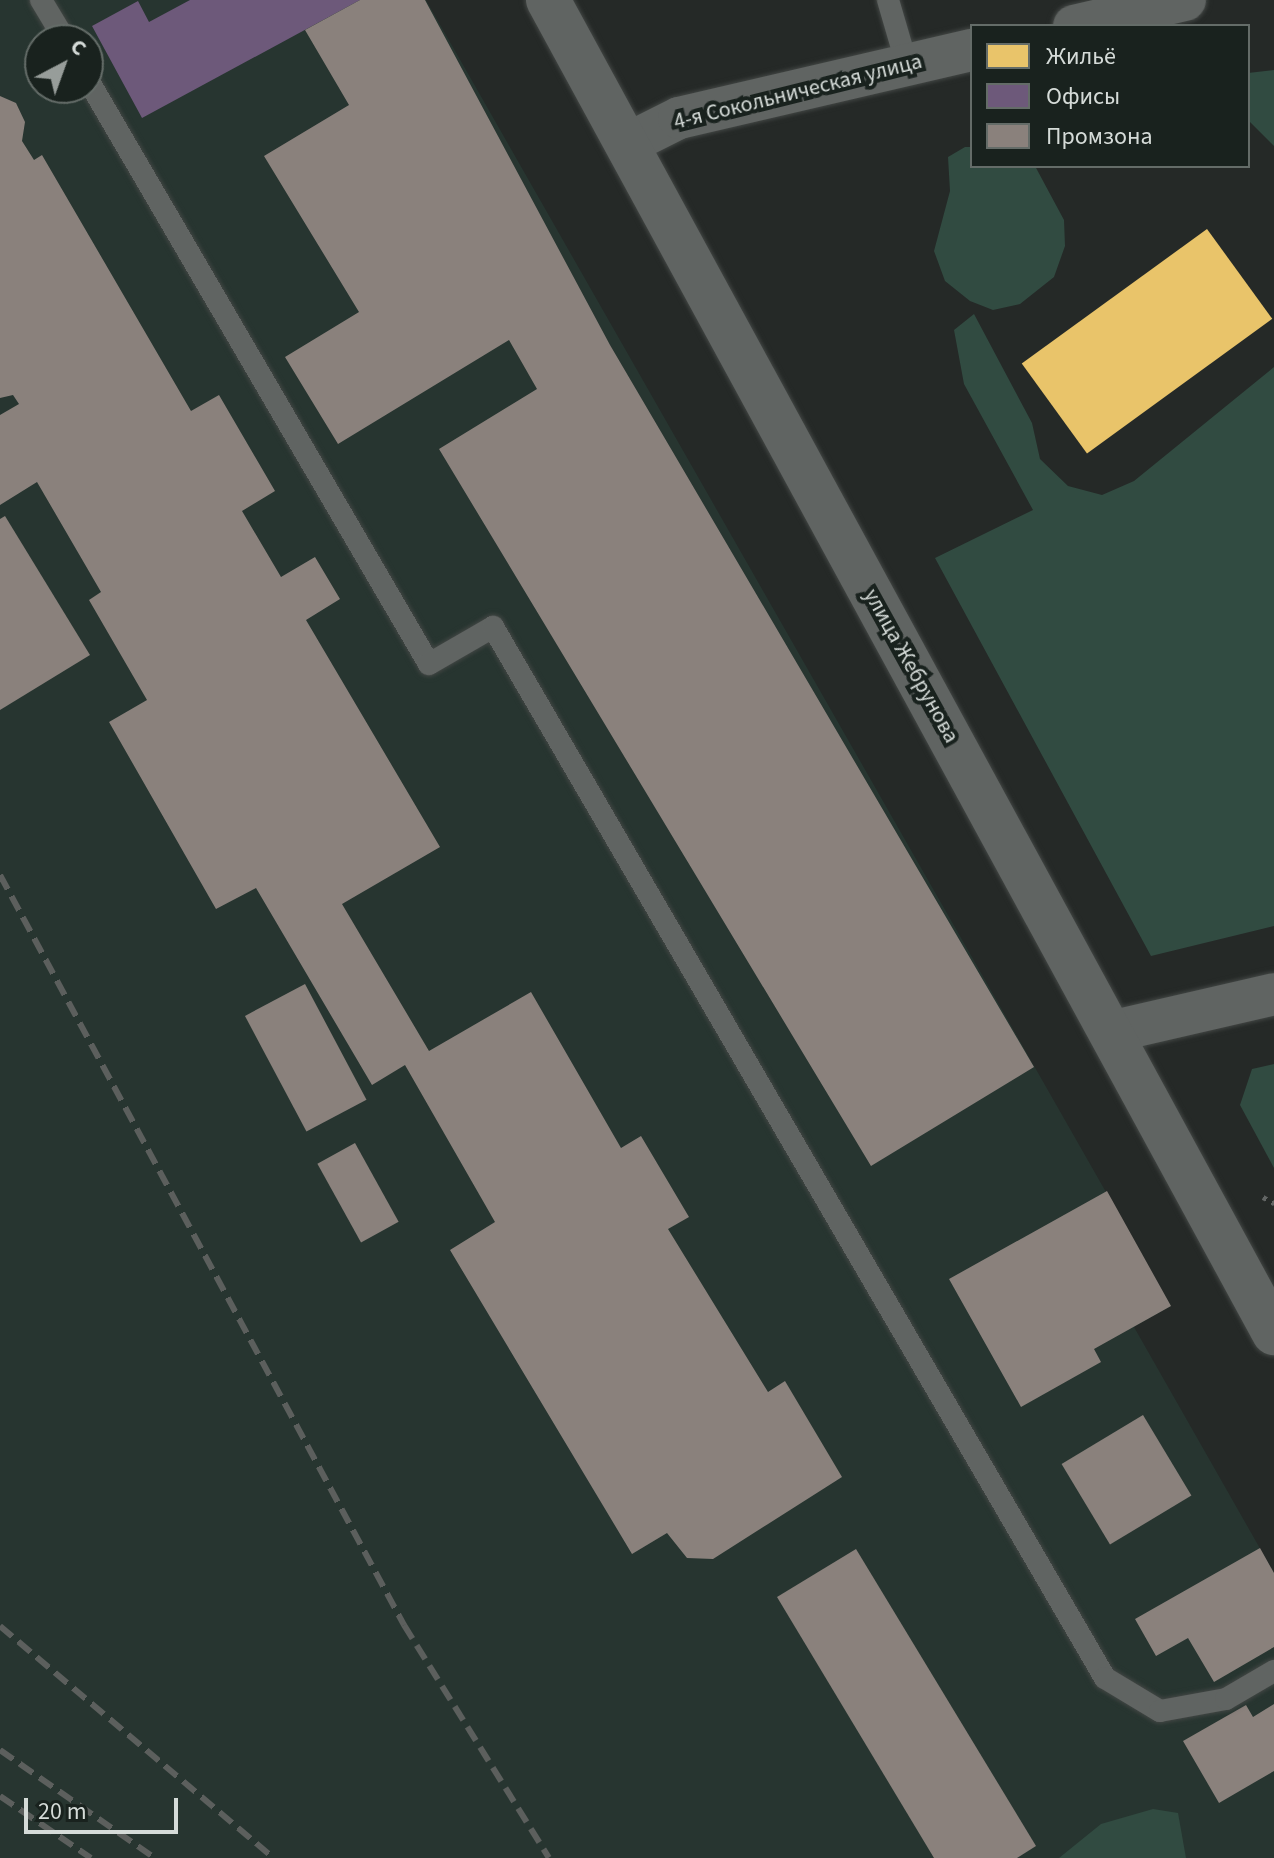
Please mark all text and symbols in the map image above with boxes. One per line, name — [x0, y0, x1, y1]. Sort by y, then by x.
north arrow — [24, 24, 104, 104]
legend — [970, 24, 1250, 168]
text: С — [63, 31, 94, 64]
text: Жильё — [1046, 39, 1116, 74]
street label: 4-я Сокольническая улица — [671, 48, 925, 136]
text: Офисы — [1046, 79, 1120, 114]
text: Промзона — [1046, 119, 1153, 154]
street label: улица Жебрунова — [858, 584, 964, 748]
scale bar — [28, 1782, 182, 1832]
text: 20 m — [38, 1794, 87, 1829]

